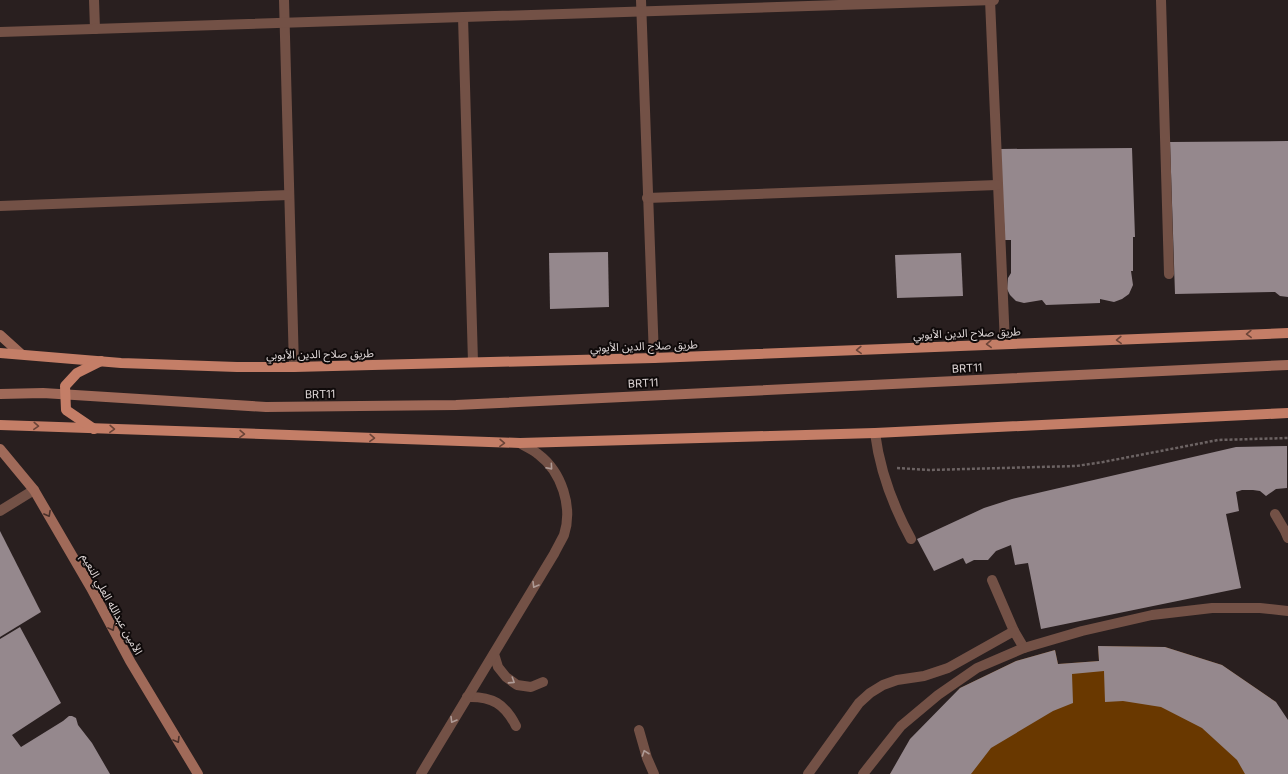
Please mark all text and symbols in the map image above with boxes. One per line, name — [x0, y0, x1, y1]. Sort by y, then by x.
street label: طريق صلاح الدين الأيوبي — [913, 324, 1021, 344]
one-way arrow — [1246, 330, 1252, 339]
one-way arrow — [1116, 335, 1122, 344]
street label: طريق صلاح الدين الأيوبي — [590, 337, 698, 357]
one-way arrow — [986, 340, 992, 349]
one-way arrow — [856, 345, 862, 354]
street label: طريق صلاح الدين الأيوبي — [266, 346, 374, 364]
street label: BRT11 — [951, 360, 983, 376]
street label: BRT11 — [627, 375, 659, 391]
street label: BRT11 — [305, 387, 335, 401]
one-way arrow — [33, 422, 39, 431]
one-way arrow — [109, 425, 115, 434]
one-way arrow — [239, 430, 245, 438]
one-way arrow — [369, 434, 375, 443]
one-way arrow — [499, 439, 505, 447]
one-way arrow — [546, 462, 553, 470]
one-way arrow — [43, 510, 50, 518]
street label: الأمين عبدالله العلي النعيم — [76, 551, 146, 658]
one-way arrow — [533, 581, 540, 588]
one-way arrow — [107, 623, 114, 631]
one-way arrow — [508, 676, 515, 684]
one-way arrow — [451, 716, 458, 723]
one-way arrow — [173, 736, 180, 743]
one-way arrow — [641, 749, 650, 756]

